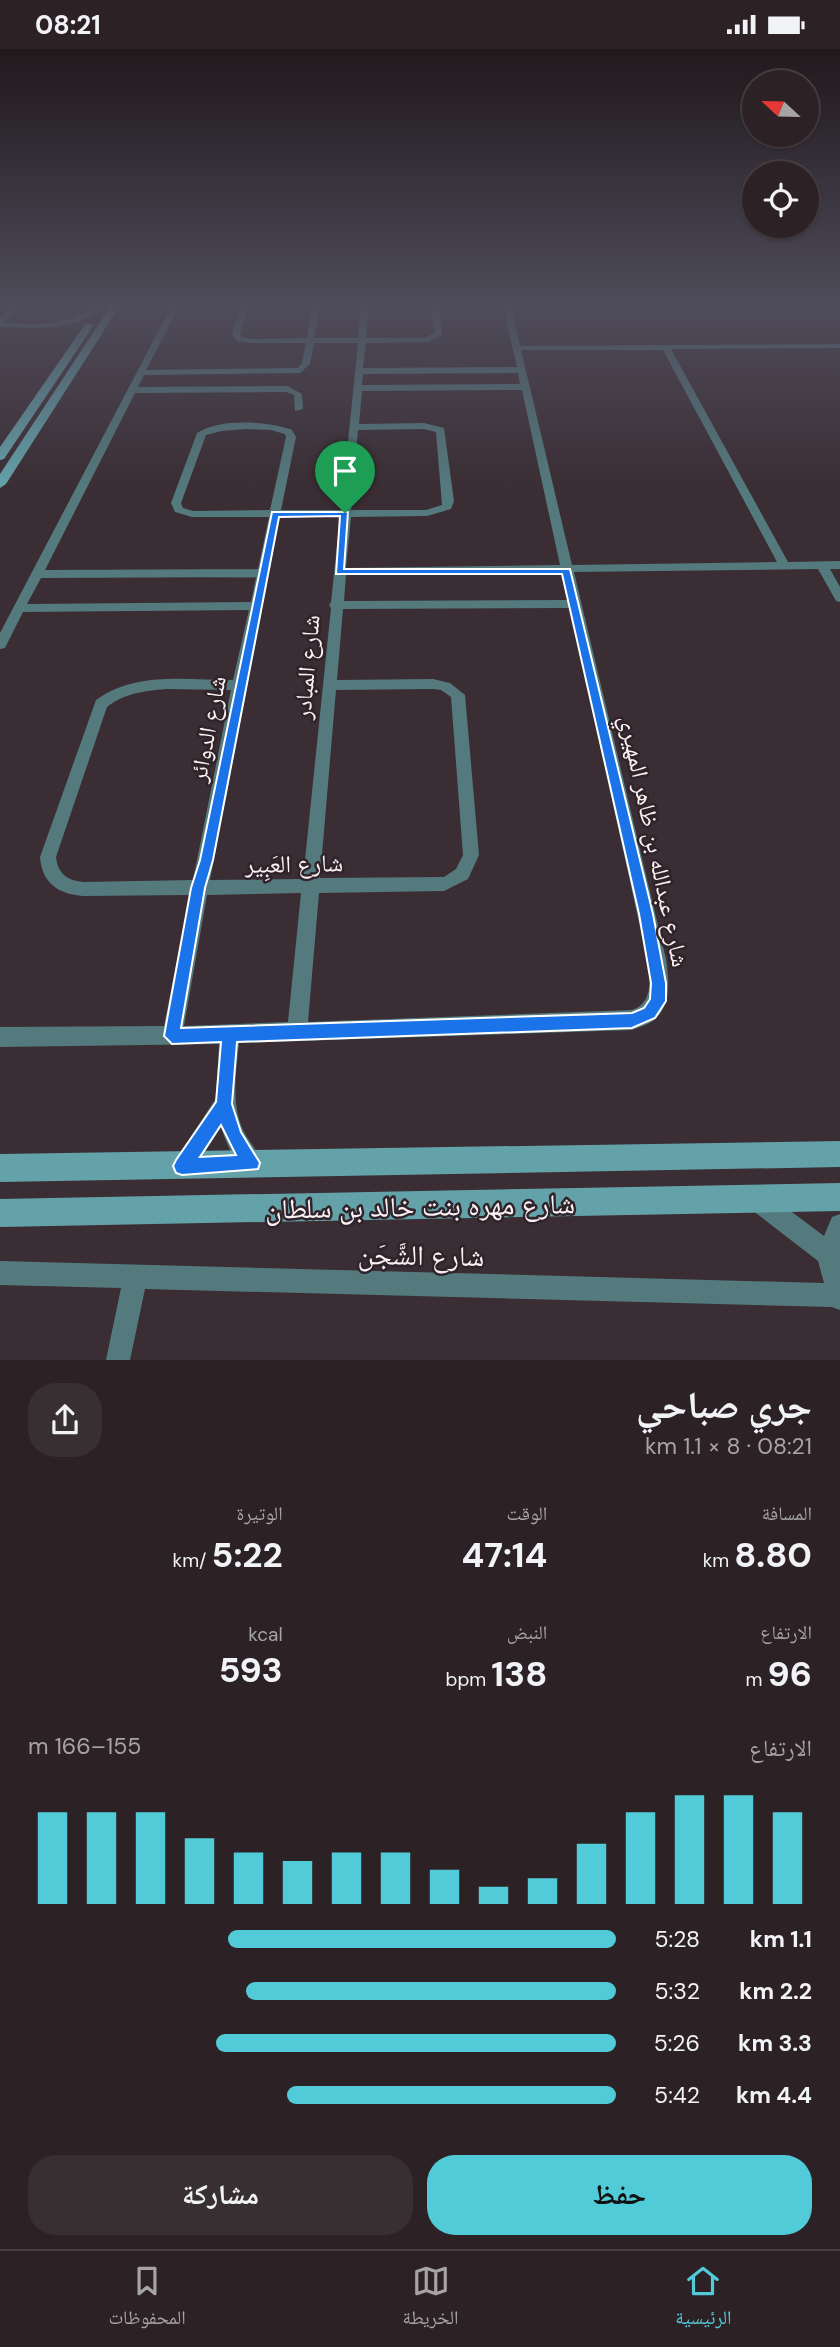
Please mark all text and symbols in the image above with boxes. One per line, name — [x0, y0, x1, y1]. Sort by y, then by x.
text: 08:21 — [35, 8, 101, 42]
north arrow — [742, 70, 819, 147]
map controls — [742, 70, 819, 238]
button: locate — [742, 161, 819, 238]
pin — [315, 441, 375, 513]
icon: arrive — [326, 452, 364, 490]
street label: شارع المبادر — [286, 613, 327, 722]
street label: شارع الدوائر — [182, 673, 233, 786]
street label: شارع عبدالله بن ظاهر المهيري — [609, 712, 696, 970]
street label: شارع العَبِير — [244, 847, 343, 882]
street label: شارع مهره بنت خالد بن سلطان — [265, 1185, 575, 1228]
street label: شارع الشَّجَن — [357, 1236, 485, 1275]
text: جري صباحي — [636, 1380, 812, 1430]
button: share — [28, 1383, 102, 1457]
text: 08:21 · 8 × 1.1 km — [645, 1431, 812, 1461]
text: الوتيرة — [236, 1501, 283, 1526]
text: الوقت — [506, 1501, 547, 1526]
text: المسافة — [762, 1501, 812, 1526]
text: 5:22 — [212, 1532, 283, 1578]
text: 47:14 — [461, 1532, 547, 1578]
text: 8.80 — [734, 1532, 812, 1578]
text: /km — [173, 1548, 212, 1573]
text: km — [703, 1548, 734, 1573]
text: النبض — [507, 1620, 547, 1645]
text: الارتفاع — [760, 1620, 812, 1645]
text: kcal — [248, 1622, 283, 1647]
text: 593 — [219, 1647, 283, 1693]
text: 138 — [491, 1651, 547, 1697]
text: 96 — [768, 1651, 812, 1697]
text: bpm — [446, 1667, 491, 1692]
text: m — [746, 1667, 768, 1692]
text: 155–166 m — [28, 1731, 141, 1761]
text: الارتفاع — [749, 1733, 812, 1763]
text: 5:28 — [654, 1924, 700, 1954]
text: 1.1 km — [750, 1924, 812, 1954]
text: 5:32 — [654, 1976, 700, 2006]
text: 2.2 km — [739, 1976, 812, 2006]
text: 5:26 — [654, 2028, 700, 2058]
text: 3.3 km — [738, 2028, 812, 2058]
text: 5:42 — [654, 2080, 700, 2110]
text: 4.4 km — [736, 2080, 812, 2110]
button: مشاركة — [28, 2155, 413, 2235]
button: حفظ — [427, 2155, 812, 2235]
tab: المحفوظات — [108, 2262, 186, 2336]
tab: الخريطة — [403, 2262, 458, 2336]
tab: الرئيسية — [675, 2262, 732, 2336]

